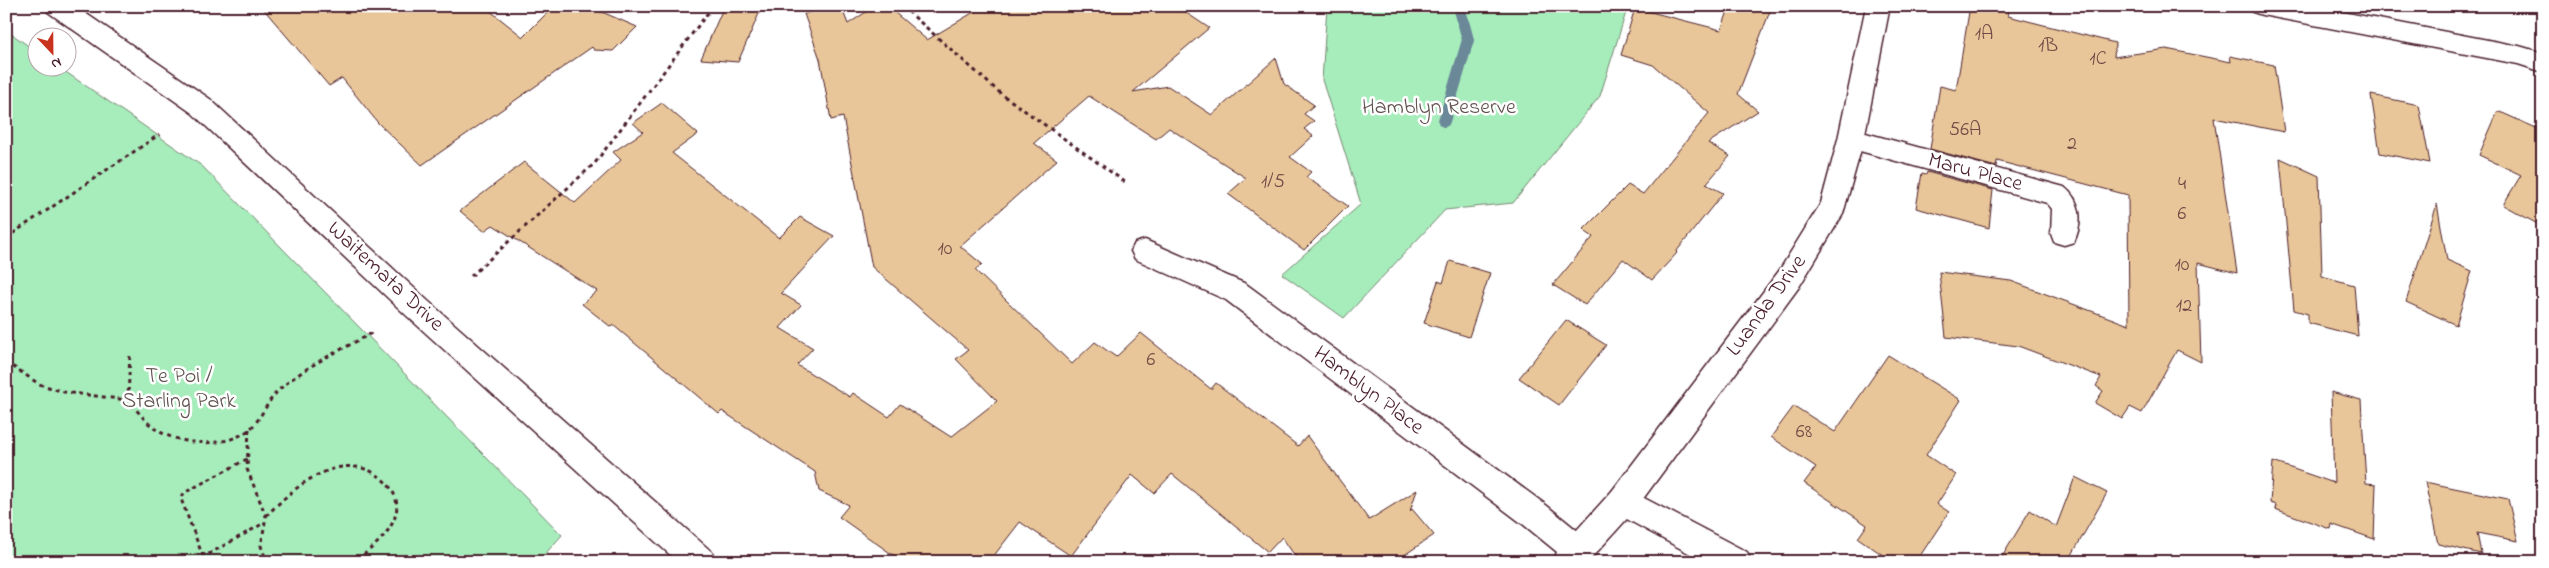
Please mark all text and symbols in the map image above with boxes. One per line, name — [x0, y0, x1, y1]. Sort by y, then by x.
house number: 1A — [1975, 20, 1993, 49]
north arrow — [28, 28, 78, 78]
house number: 1B — [2038, 32, 2058, 61]
house number: 1C — [2089, 45, 2107, 74]
text: N — [48, 51, 65, 74]
park label: Hamblyn Reserve — [1362, 92, 1516, 125]
house number: 56A — [1949, 116, 1981, 145]
house number: 2 — [2067, 130, 2077, 159]
street label: Maru Place — [1924, 145, 2026, 201]
house number: 1/5 — [1261, 168, 1285, 197]
house number: 4 — [2178, 170, 2186, 199]
house number: 6 — [2178, 200, 2187, 229]
street label: Waitemata Drive — [319, 214, 451, 340]
house number: 10 — [938, 235, 953, 264]
street label: Luanda Drive — [1719, 248, 1815, 364]
house number: 10 — [2175, 251, 2190, 280]
house number: 12 — [2176, 292, 2192, 321]
street label: Hamblyn Place — [1305, 339, 1430, 444]
house number: 6 — [1147, 346, 1156, 375]
park label: Te Poi / Starling Park — [122, 361, 236, 419]
house number: 68 — [1796, 418, 1812, 447]

